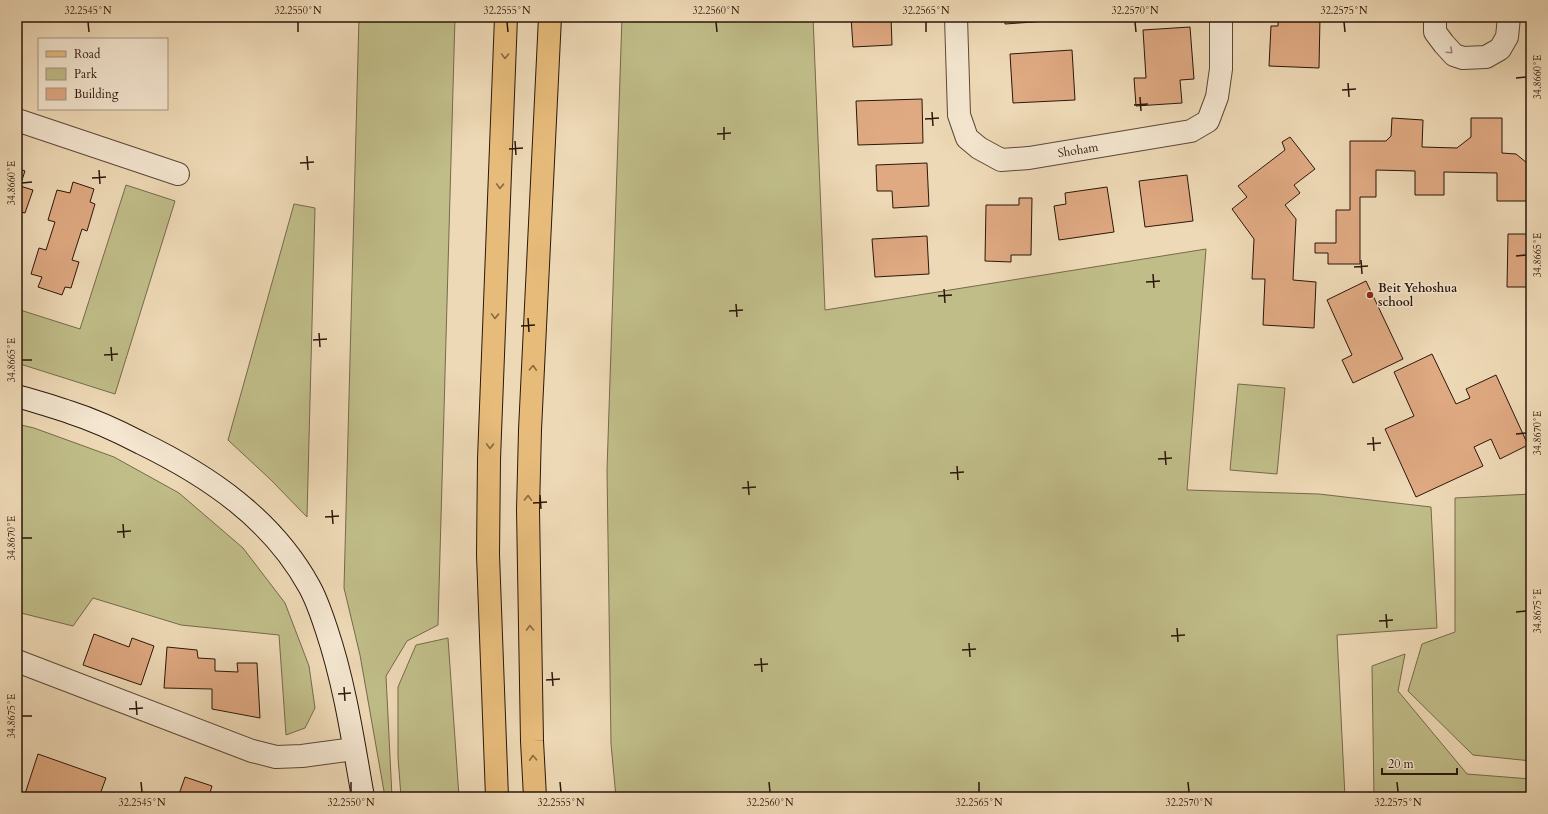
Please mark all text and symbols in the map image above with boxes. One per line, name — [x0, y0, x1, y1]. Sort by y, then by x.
text: 32.2545°N — [65, 4, 112, 18]
text: 32.2550°N — [275, 4, 322, 18]
text: 32.2555°N — [484, 4, 531, 18]
text: 32.2560°N — [693, 4, 740, 18]
text: 32.2565°N — [903, 4, 950, 18]
text: 32.2570°N — [1112, 4, 1159, 18]
text: 32.2575°N — [1321, 4, 1368, 18]
legend — [38, 38, 168, 110]
text: Road — [74, 46, 101, 62]
one-way arrow — [1445, 46, 1453, 53]
one-way arrow — [500, 53, 509, 59]
text: 34.8660°E — [1531, 55, 1545, 99]
text: Park — [74, 66, 98, 82]
text: Building — [74, 86, 119, 102]
street label: Shoham — [1056, 139, 1100, 161]
text: 34.8660°E — [5, 161, 19, 205]
one-way arrow — [495, 183, 504, 189]
text: 34.8665°E — [1531, 233, 1545, 277]
place label: Beit Yehoshua school — [1378, 280, 1457, 310]
marker: Beit Yehoshua school — [1365, 290, 1375, 300]
one-way arrow — [490, 313, 499, 319]
text: 34.8665°E — [5, 338, 19, 382]
one-way arrow — [529, 365, 538, 371]
text: 34.8670°E — [1531, 411, 1545, 455]
one-way arrow — [486, 443, 494, 449]
one-way arrow — [524, 495, 533, 501]
text: 34.8670°E — [5, 516, 19, 560]
text: 34.8675°E — [1531, 589, 1545, 633]
one-way arrow — [526, 625, 534, 631]
text: 34.8675°E — [5, 694, 19, 738]
scale bar — [1382, 750, 1457, 776]
one-way arrow — [529, 755, 538, 761]
text: 20 m — [1388, 756, 1415, 772]
text: 32.2545°N — [119, 796, 166, 810]
text: 32.2550°N — [328, 796, 375, 810]
text: 32.2555°N — [538, 796, 585, 810]
text: 32.2560°N — [747, 796, 794, 810]
text: 32.2565°N — [956, 796, 1003, 810]
text: 32.2570°N — [1166, 796, 1213, 810]
text: 32.2575°N — [1375, 796, 1422, 810]

